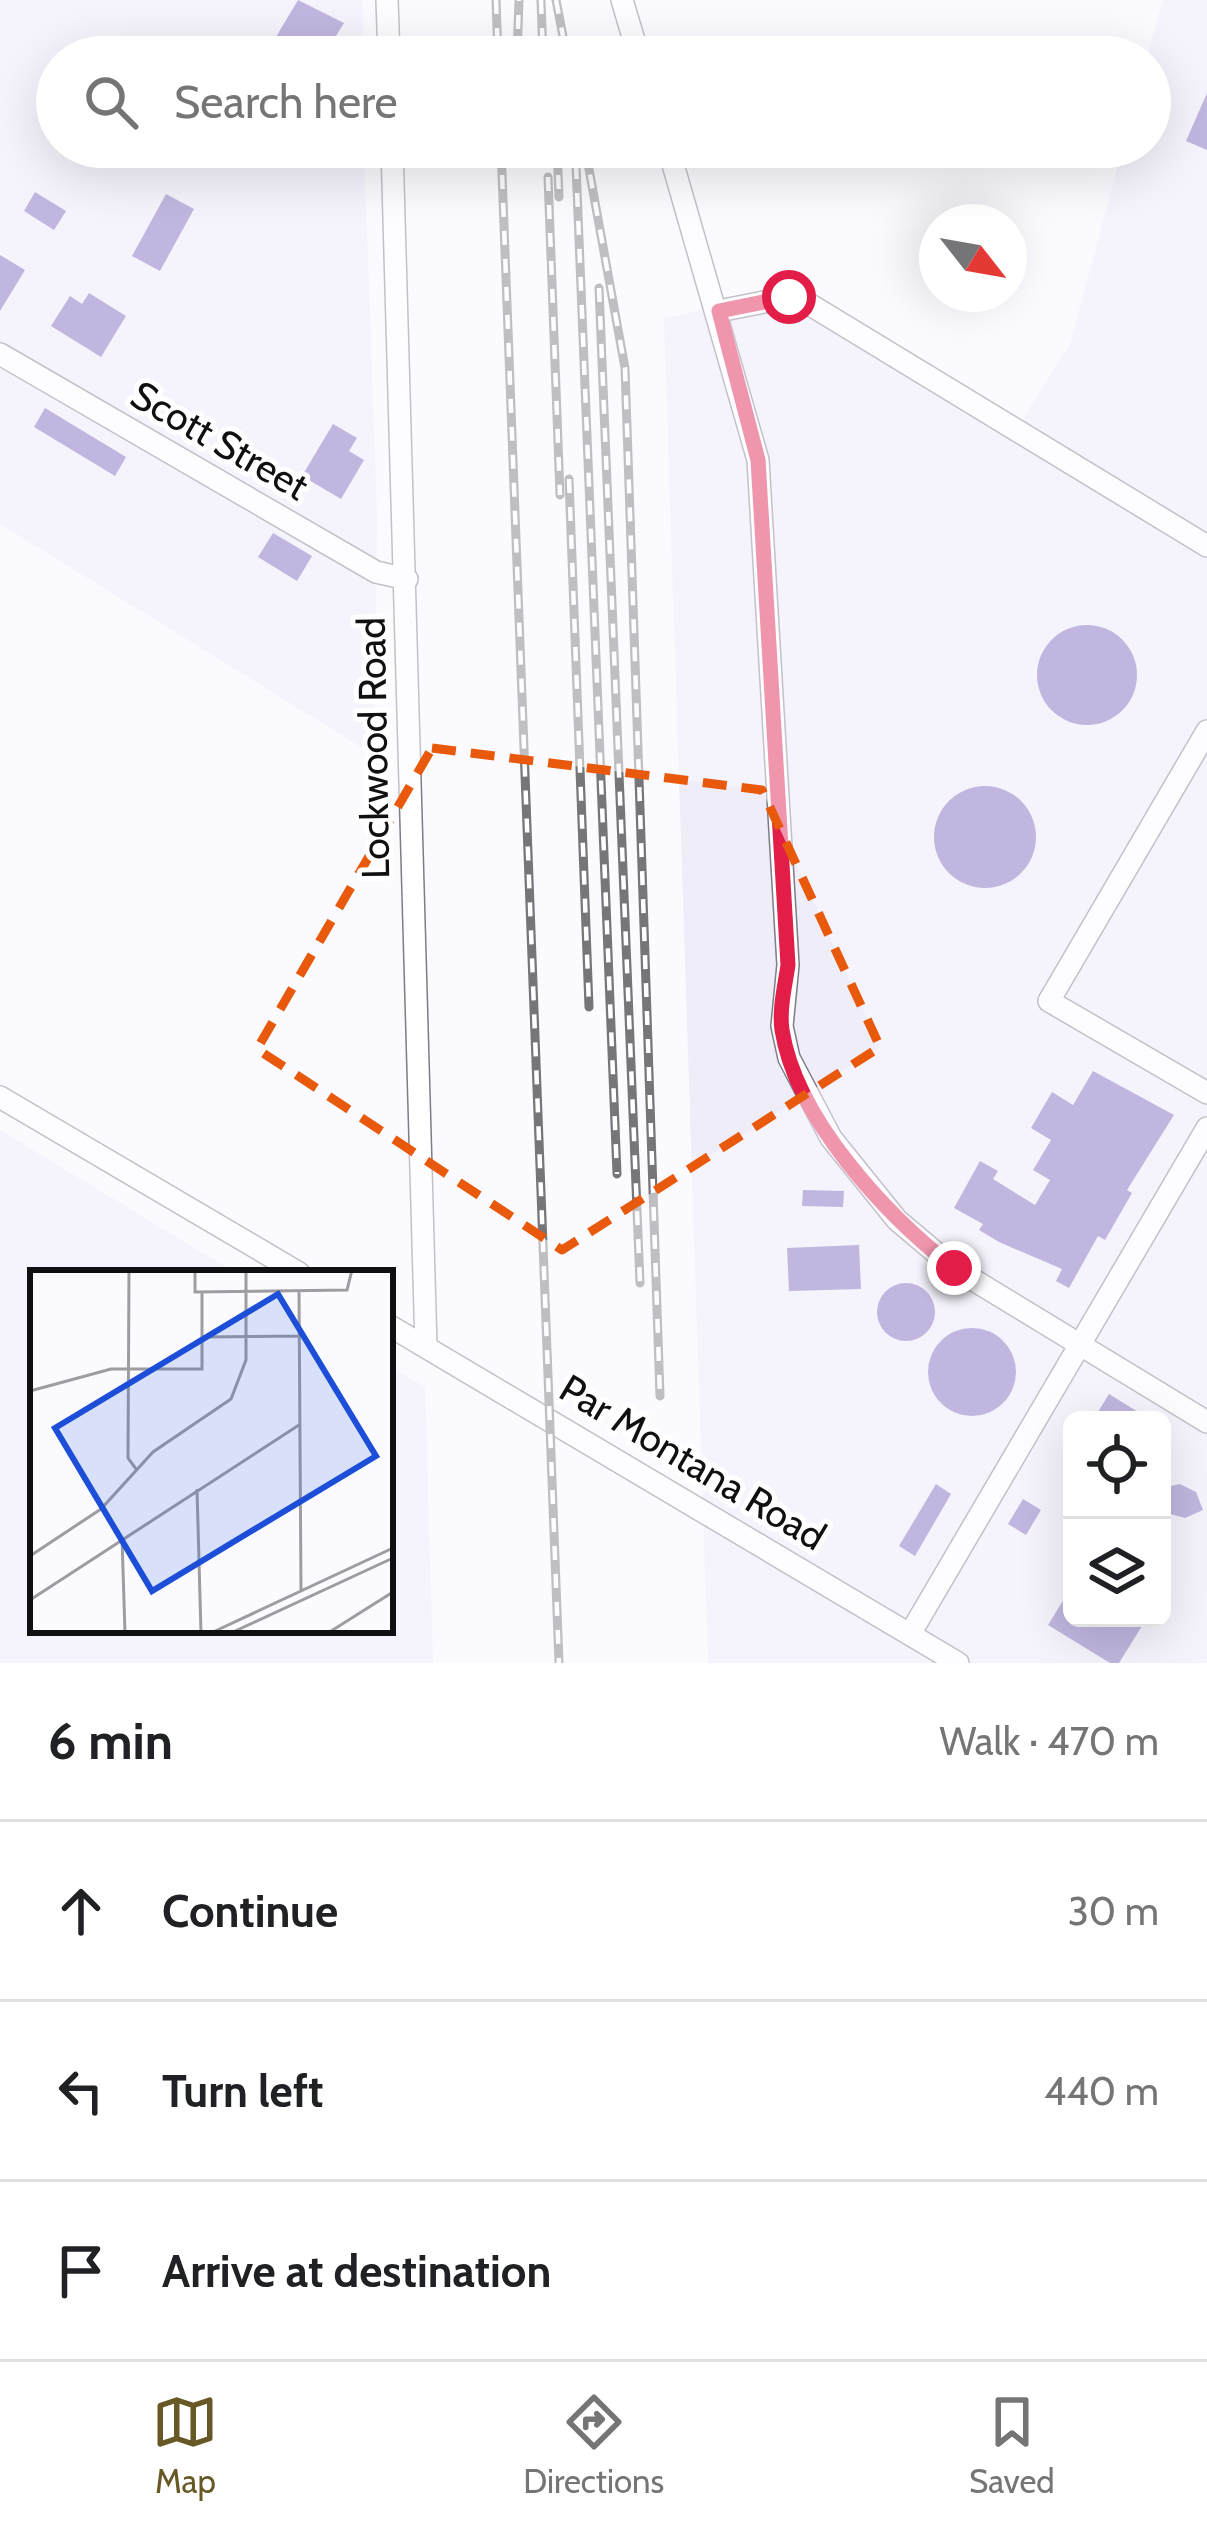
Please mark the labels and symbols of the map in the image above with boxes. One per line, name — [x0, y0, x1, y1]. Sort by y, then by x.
north arrow — [919, 204, 1027, 312]
route start — [762, 270, 816, 324]
street label: Scott Street — [123, 370, 317, 510]
street label: Lockwood Road — [347, 617, 399, 879]
route end — [927, 1241, 981, 1295]
inset map — [30, 1270, 393, 1633]
street label: Par Montana Road — [551, 1364, 835, 1560]

